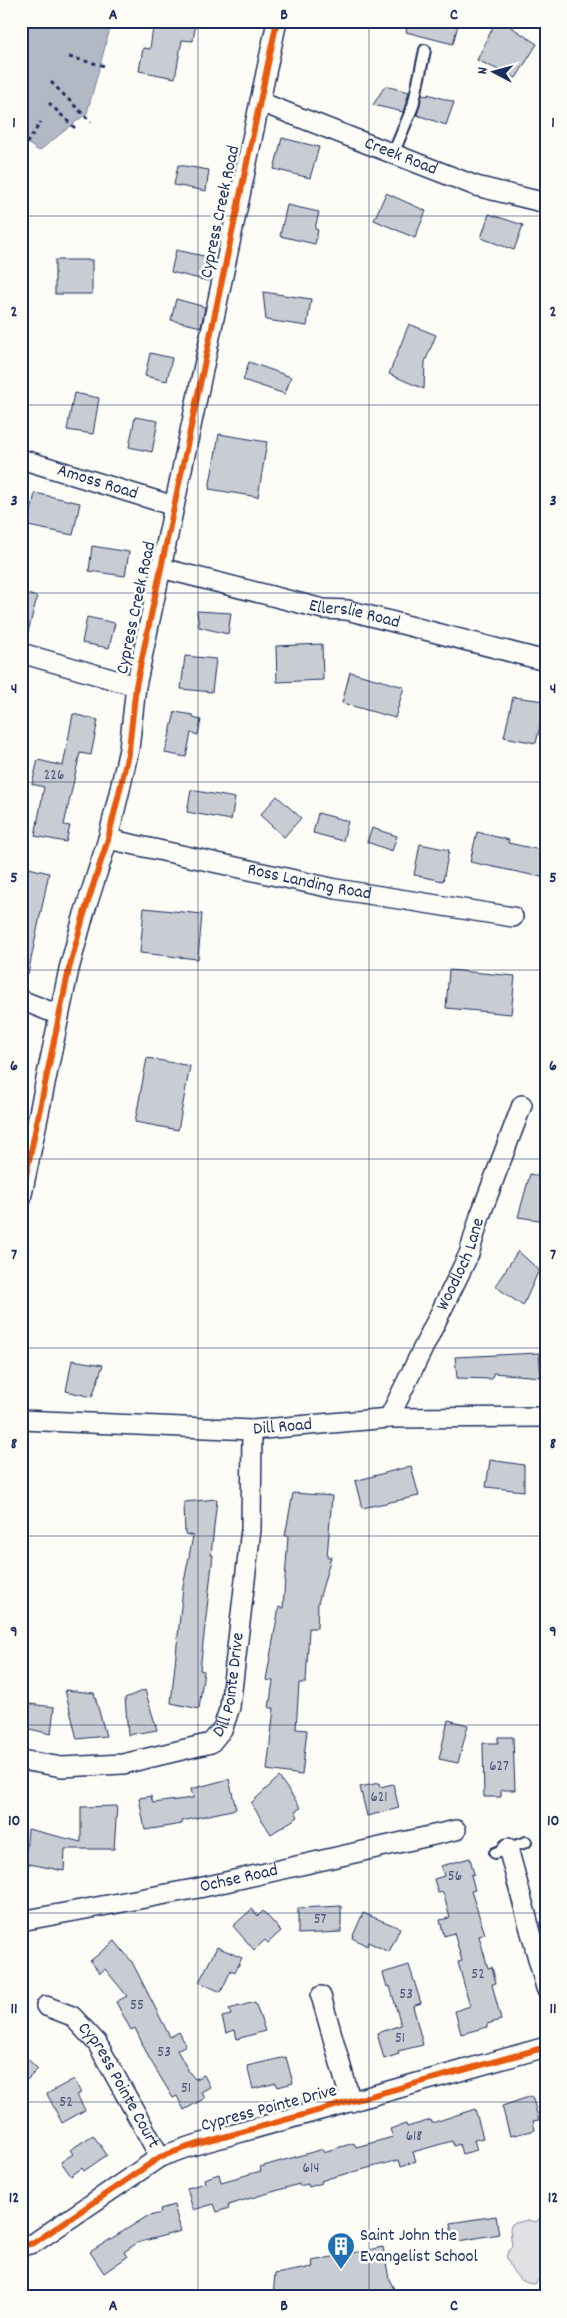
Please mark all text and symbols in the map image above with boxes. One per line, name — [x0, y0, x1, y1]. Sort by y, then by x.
text: A — [109, 4, 118, 27]
text: B — [280, 4, 288, 27]
text: C — [450, 4, 458, 27]
north arrow — [470, 48, 520, 98]
text: N — [473, 66, 493, 75]
text: 1 — [12, 112, 16, 135]
text: 1 — [551, 112, 555, 135]
street label: Creek Road — [360, 131, 441, 182]
street label: Cypress Creek Road — [195, 143, 247, 281]
text: 2 — [11, 301, 18, 324]
text: 2 — [550, 301, 557, 324]
street label: Amoss Road — [54, 458, 141, 507]
text: 3 — [10, 490, 18, 513]
text: 3 — [549, 490, 557, 513]
street label: Cypress Creek Road — [111, 539, 163, 677]
street label: Ellerslie Road — [306, 593, 402, 636]
text: 4 — [11, 678, 17, 701]
text: 4 — [550, 678, 556, 701]
house number: 226 — [44, 765, 64, 787]
street label: Ross Landing Road — [245, 857, 373, 907]
text: 5 — [10, 867, 18, 890]
text: 5 — [549, 867, 557, 890]
text: 6 — [10, 1055, 18, 1078]
text: 6 — [549, 1055, 557, 1078]
street label: Woodloch Lane — [431, 1215, 491, 1315]
text: 7 — [11, 1244, 17, 1267]
text: 7 — [550, 1244, 556, 1267]
street label: Dill Road — [252, 1412, 313, 1442]
text: 8 — [11, 1433, 18, 1456]
text: 8 — [550, 1433, 557, 1456]
text: 9 — [10, 1621, 18, 1644]
text: 9 — [549, 1621, 557, 1644]
street label: Dill Pointe Drive — [207, 1631, 251, 1743]
house number: 627 — [489, 1756, 509, 1778]
house number: 621 — [370, 1787, 388, 1809]
text: 10 — [8, 1810, 20, 1833]
text: 10 — [547, 1810, 559, 1833]
street label: Ochse Road — [198, 1858, 280, 1900]
house number: 56 — [448, 1866, 462, 1888]
house number: 57 — [314, 1909, 327, 1931]
house number: 52 — [471, 1964, 485, 1986]
house number: 53 — [399, 1984, 413, 2006]
house number: 55 — [130, 1995, 144, 2017]
text: 11 — [10, 1998, 18, 2021]
text: 11 — [549, 1998, 557, 2021]
street label: Cypress Pointe Court — [71, 2017, 166, 2153]
house number: 51 — [395, 2028, 405, 2050]
house number: 53 — [157, 2042, 171, 2064]
house number: 51 — [181, 2078, 191, 2100]
street label: Cypress Pointe Drive — [198, 2079, 340, 2139]
house number: 52 — [59, 2092, 73, 2114]
house number: 618 — [406, 2126, 422, 2148]
house number: 614 — [303, 2158, 319, 2180]
text: 12 — [9, 2187, 19, 2210]
text: 12 — [548, 2187, 558, 2210]
place label: Saint John the Evangelist School — [360, 2224, 479, 2270]
building icon: Saint John the Evangelist School — [326, 2231, 356, 2270]
text: A — [109, 2295, 118, 2318]
text: B — [280, 2295, 288, 2318]
text: C — [450, 2295, 458, 2318]

